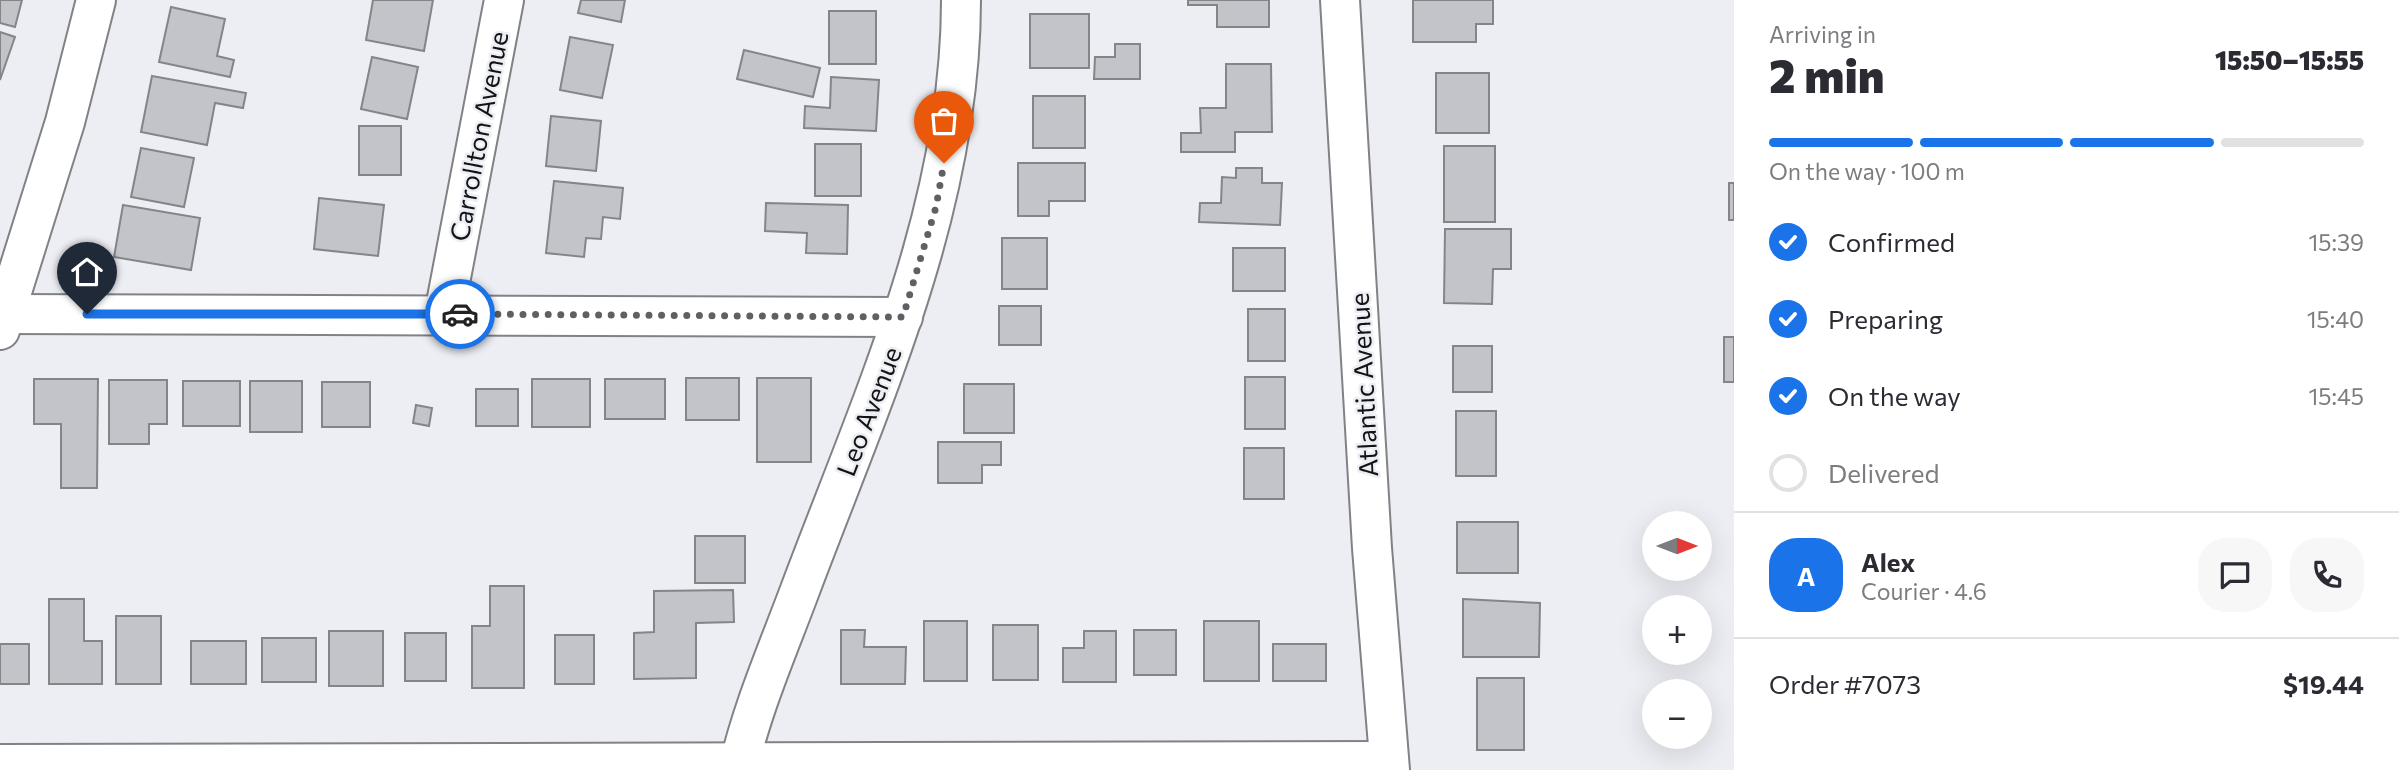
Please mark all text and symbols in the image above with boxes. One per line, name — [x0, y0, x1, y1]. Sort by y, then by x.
text: Arriving in — [1769, 20, 1876, 48]
street label: Carrollton Avenue — [442, 28, 514, 244]
text: 15:50–15:55 — [2215, 44, 2364, 75]
text: 2 min — [1769, 46, 1885, 102]
pin — [914, 91, 974, 163]
icon: bag — [925, 102, 963, 140]
text: On the way · 100 m — [1769, 157, 1965, 185]
icon: check — [1769, 223, 1807, 261]
text: Confirmed — [1828, 226, 1955, 257]
text: 15:39 — [2308, 228, 2364, 256]
pin — [57, 242, 117, 314]
icon: home — [68, 253, 106, 291]
courier — [425, 279, 495, 349]
street label: Atlantic Avenue — [1343, 292, 1383, 478]
icon: car — [441, 295, 479, 333]
icon: check — [1769, 300, 1807, 338]
text: Preparing — [1828, 303, 1943, 334]
text: 15:40 — [2307, 305, 2364, 333]
street label: Leo Avenue — [829, 342, 907, 480]
icon: check — [1769, 377, 1807, 415]
text: On the way — [1828, 380, 1961, 411]
text: 15:45 — [2309, 382, 2364, 410]
text: Delivered — [1828, 457, 1939, 488]
north arrow — [1642, 511, 1712, 581]
map controls — [1642, 511, 1712, 749]
button: chat — [2198, 538, 2272, 612]
button: phone — [2290, 538, 2364, 612]
text: Alex — [1861, 546, 1915, 577]
text: A — [1797, 560, 1815, 591]
text: Courier · 4.6 — [1861, 577, 1987, 605]
button: + — [1642, 595, 1712, 665]
text: Order #7073 — [1769, 668, 1921, 699]
text: $19.44 — [2283, 668, 2364, 699]
button: − — [1642, 679, 1712, 749]

